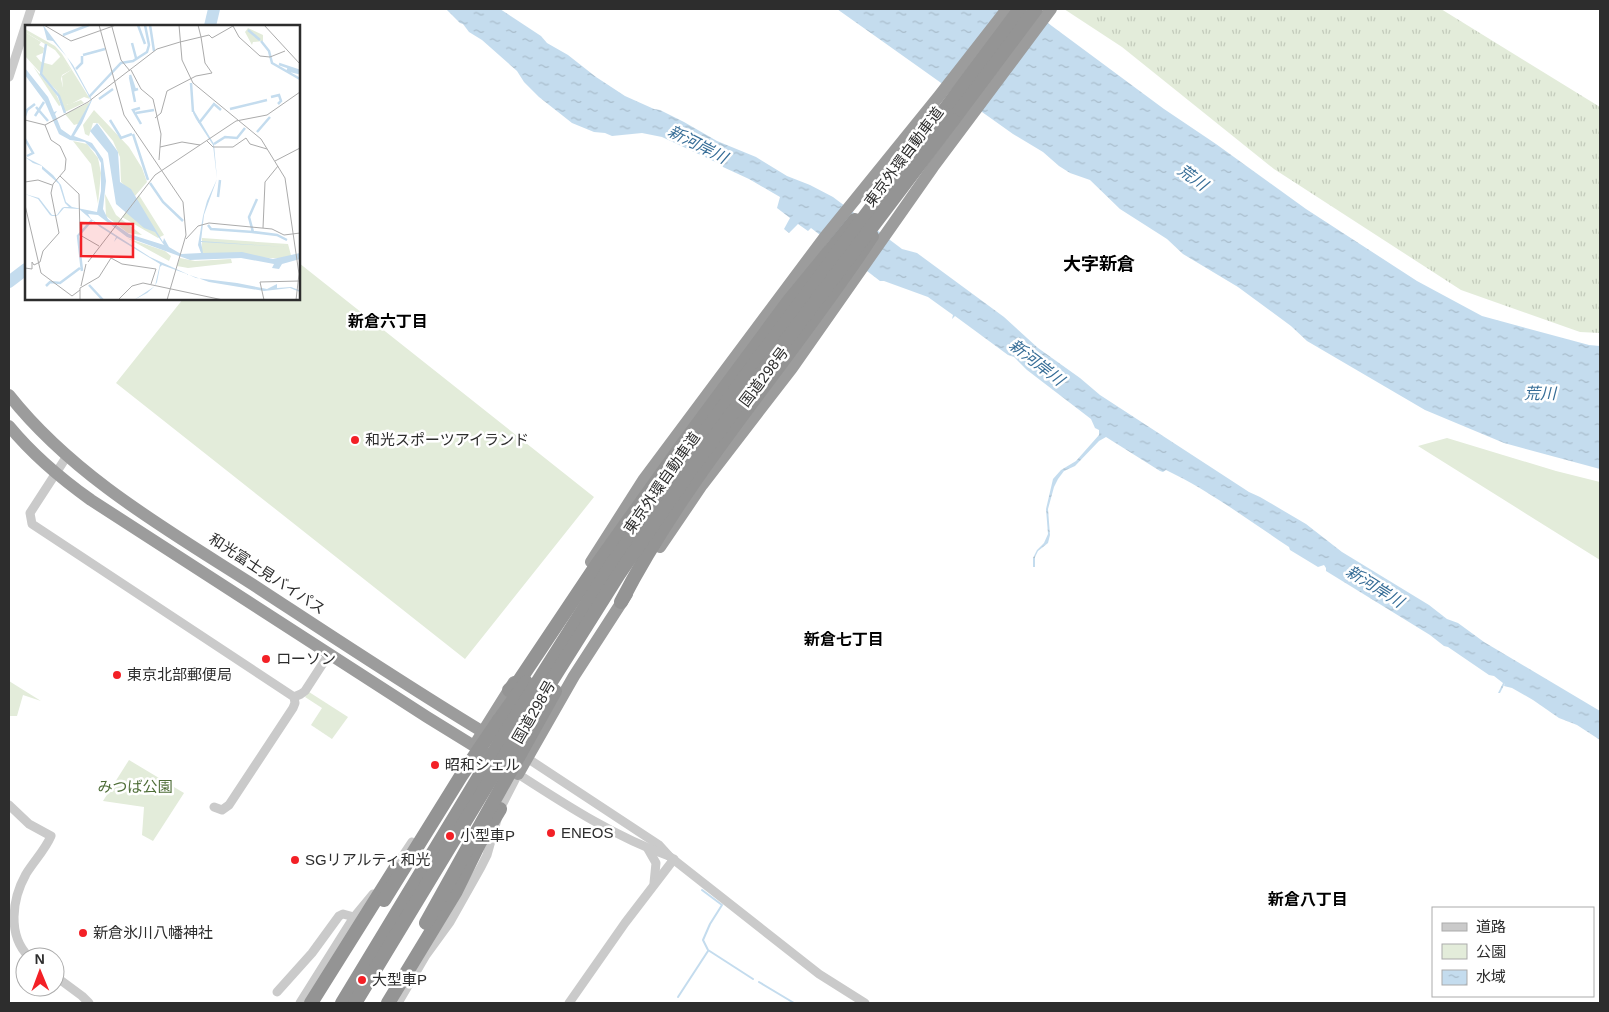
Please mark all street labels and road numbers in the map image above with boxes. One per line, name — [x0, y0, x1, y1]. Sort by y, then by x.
street label: 東京外環自動車道 — [861, 104, 947, 210]
street label: 国道298号 — [736, 344, 791, 410]
street label: 東京外環自動車道 — [620, 429, 703, 537]
street label: 和光富士見バイパス — [206, 530, 328, 617]
street label: 国道298号 — [509, 677, 558, 746]

